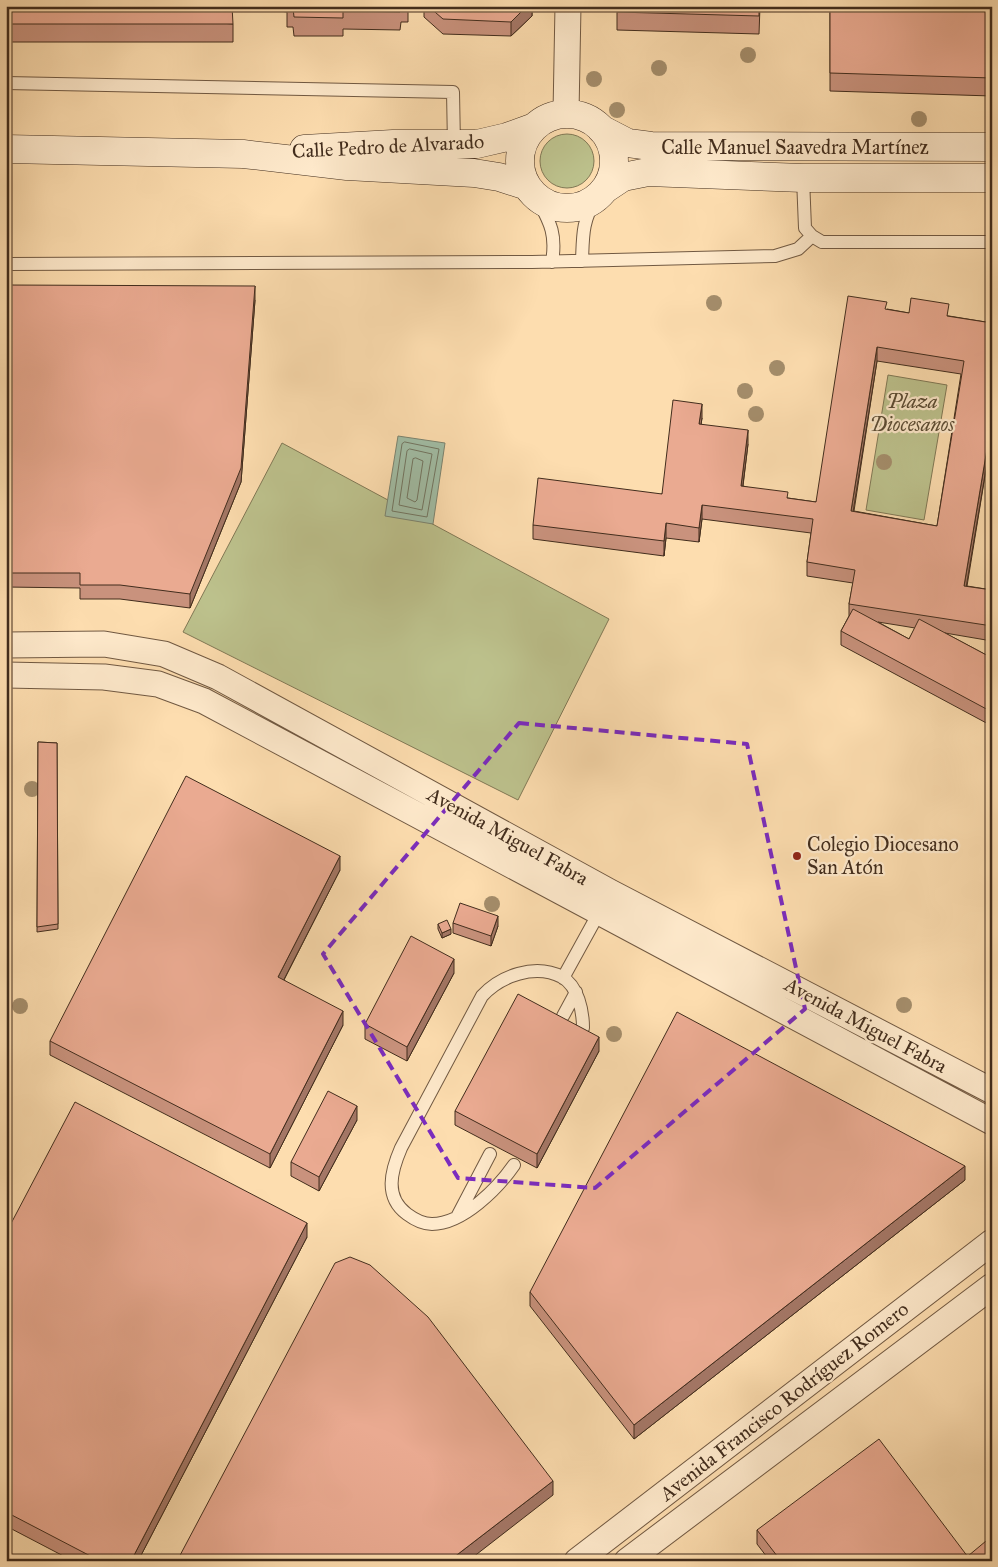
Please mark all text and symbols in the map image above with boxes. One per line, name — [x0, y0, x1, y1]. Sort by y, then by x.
street label: Calle Pedro de Alvarado — [291, 129, 485, 163]
street label: Calle Manuel Saavedra Martínez — [661, 135, 929, 159]
park label: Plaza Diocesanos — [870, 389, 955, 436]
street label: Avenida Miguel Fabra — [422, 781, 593, 891]
place label: Colegio Diocesano San Atón — [807, 832, 959, 879]
marker: Colegio Diocesano San Atón — [791, 850, 803, 862]
street label: Avenida Miguel Fabra — [779, 972, 952, 1079]
street label: Avenida Francisco Rodríguez Romero — [654, 1296, 914, 1507]

